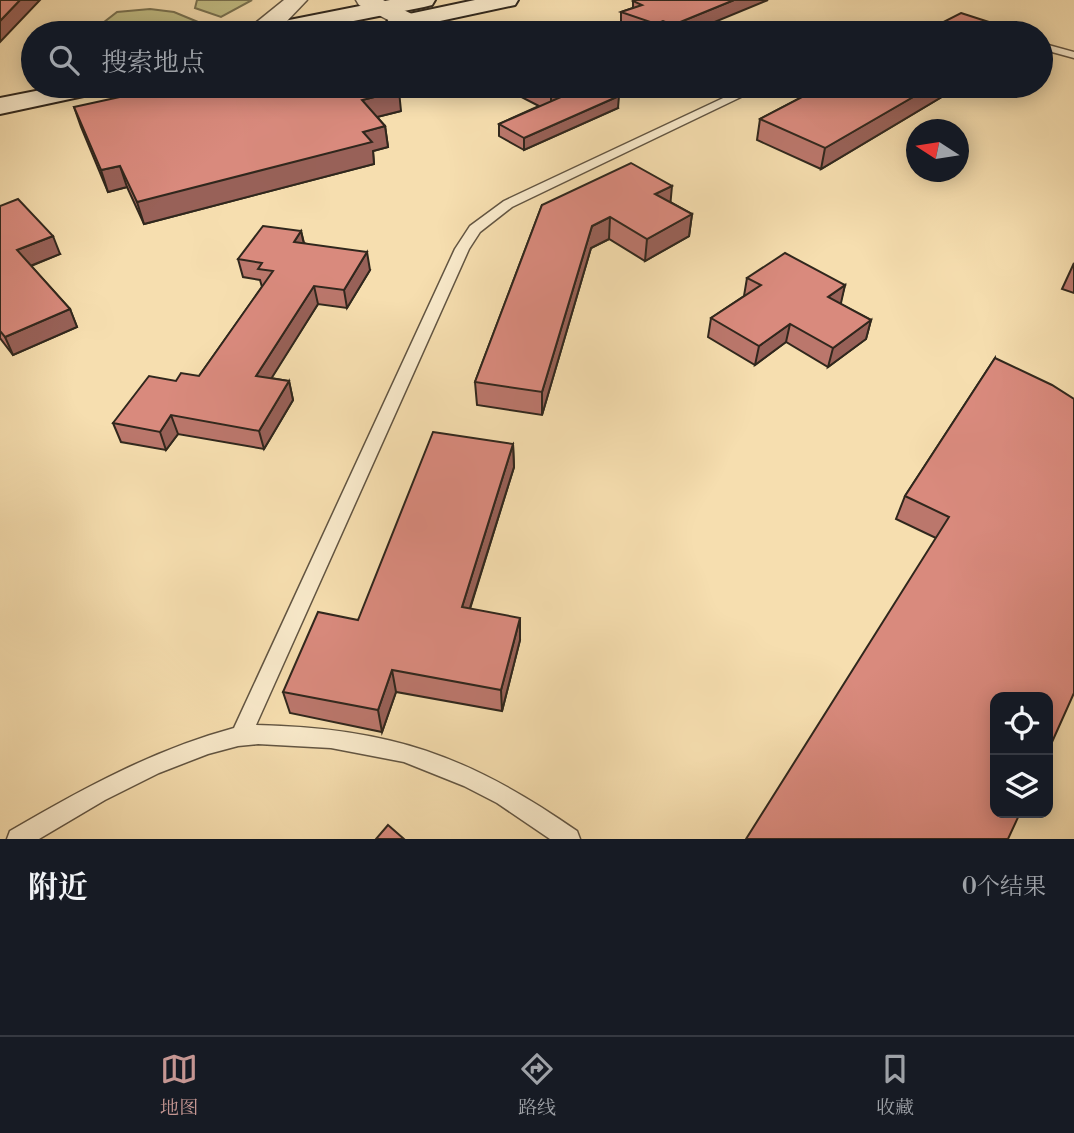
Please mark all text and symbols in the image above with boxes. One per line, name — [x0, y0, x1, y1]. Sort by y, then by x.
search box — [21, 21, 1053, 98]
icon: search — [45, 41, 83, 79]
text: 搜索地点 — [101, 47, 205, 79]
north arrow — [906, 119, 969, 182]
map controls — [990, 692, 1053, 818]
button: locate — [990, 692, 1053, 755]
button: layers — [990, 755, 1053, 818]
text: 附近 — [28, 869, 88, 907]
text: 0个结果 — [962, 873, 1046, 901]
tab: 地图 — [160, 1050, 198, 1120]
tab: 路线 — [518, 1050, 556, 1120]
tab: 收藏 — [876, 1050, 914, 1120]

